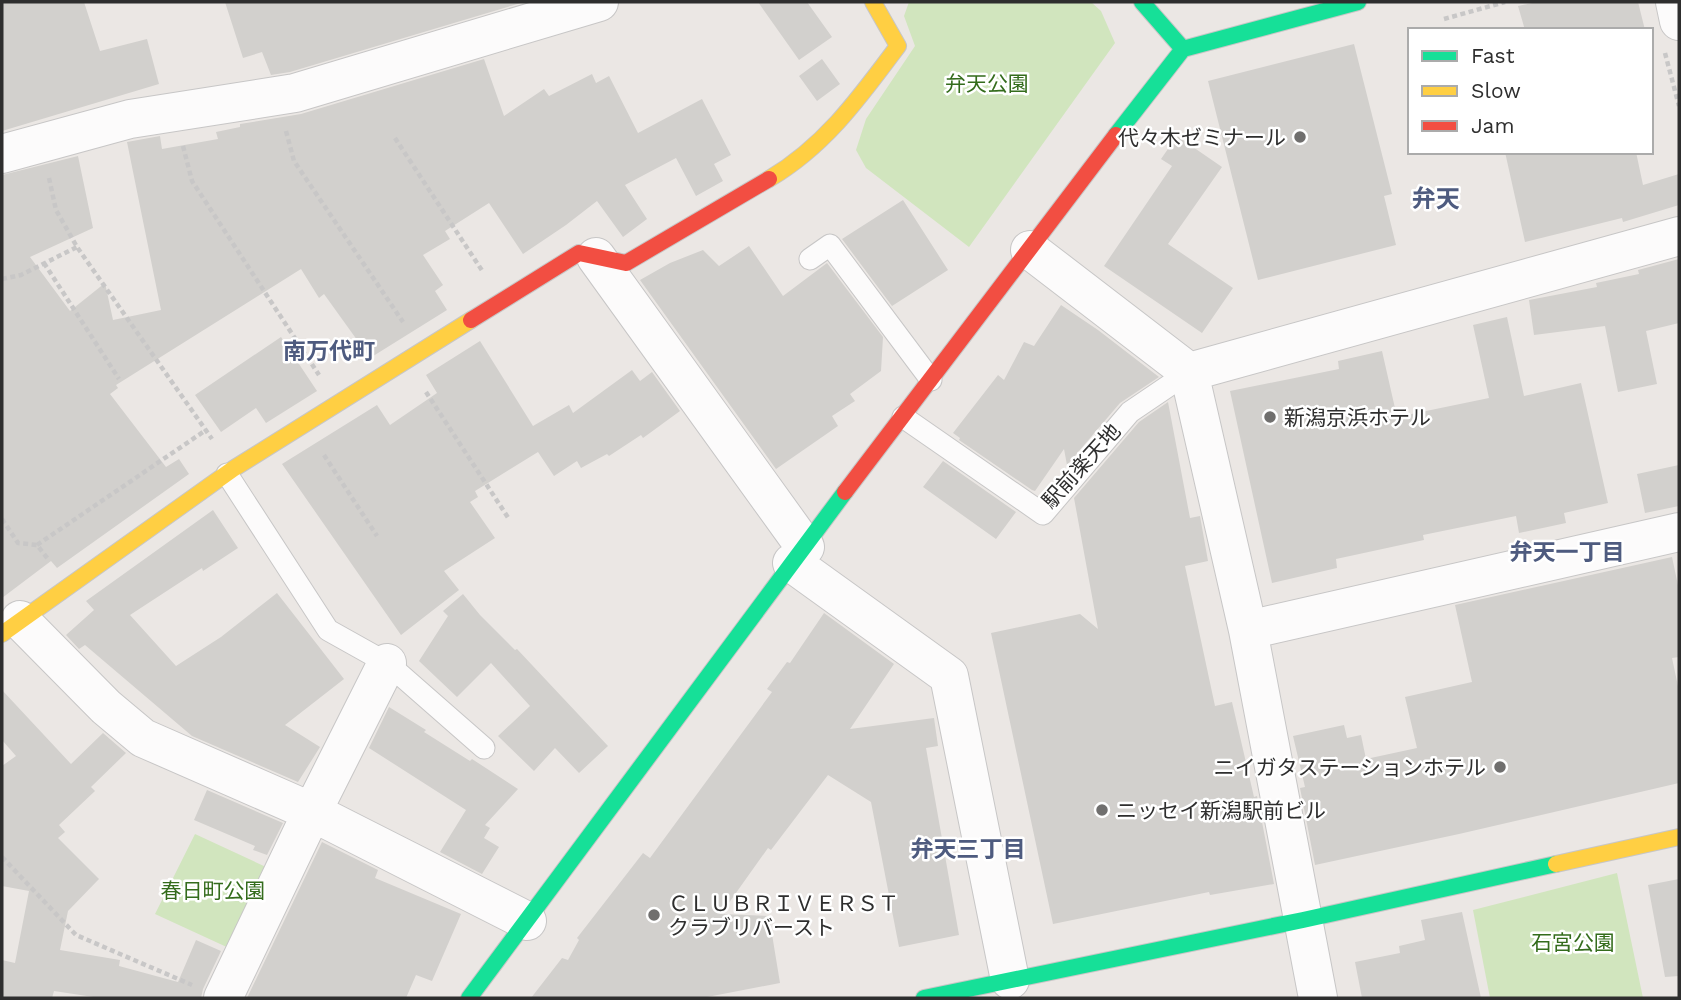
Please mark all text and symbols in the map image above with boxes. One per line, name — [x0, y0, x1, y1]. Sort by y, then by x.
legend — [1408, 28, 1653, 154]
text: Fast — [1471, 43, 1515, 68]
park label: 弁天公園 — [945, 71, 1029, 96]
text: Slow — [1471, 78, 1521, 103]
text: Jam — [1471, 113, 1514, 138]
place label: 代々木ゼミナール — [1118, 125, 1286, 150]
marker: 代々木ゼミナール — [1292, 129, 1308, 145]
district label: 弁天 — [1412, 185, 1460, 213]
district label: 南万代町 — [283, 338, 375, 365]
place label: 新潟京浜ホテル — [1284, 405, 1431, 430]
marker: 新潟京浜ホテル — [1262, 409, 1278, 425]
street label: 駅前楽天地 — [1037, 419, 1125, 513]
district label: 弁天一丁目 — [1510, 539, 1625, 566]
place label: ニイガタステーションホテル — [1213, 755, 1486, 780]
marker: ニイガタステーションホテル — [1492, 759, 1508, 775]
place label: ニッセイ新潟駅前ビル — [1116, 798, 1326, 823]
marker: ニッセイ新潟駅前ビル — [1094, 802, 1110, 818]
district label: 弁天三丁目 — [911, 836, 1026, 863]
park label: 春日町公園 — [161, 878, 266, 903]
place label: ＣＬＵＢＲＩＶＥＲＳＴ クラブリバースト — [668, 891, 899, 940]
marker: ＣＬＵＢＲＩＶＥＲＳＴ クラブリバースト — [646, 907, 662, 923]
park label: 石宮公園 — [1531, 930, 1615, 955]

